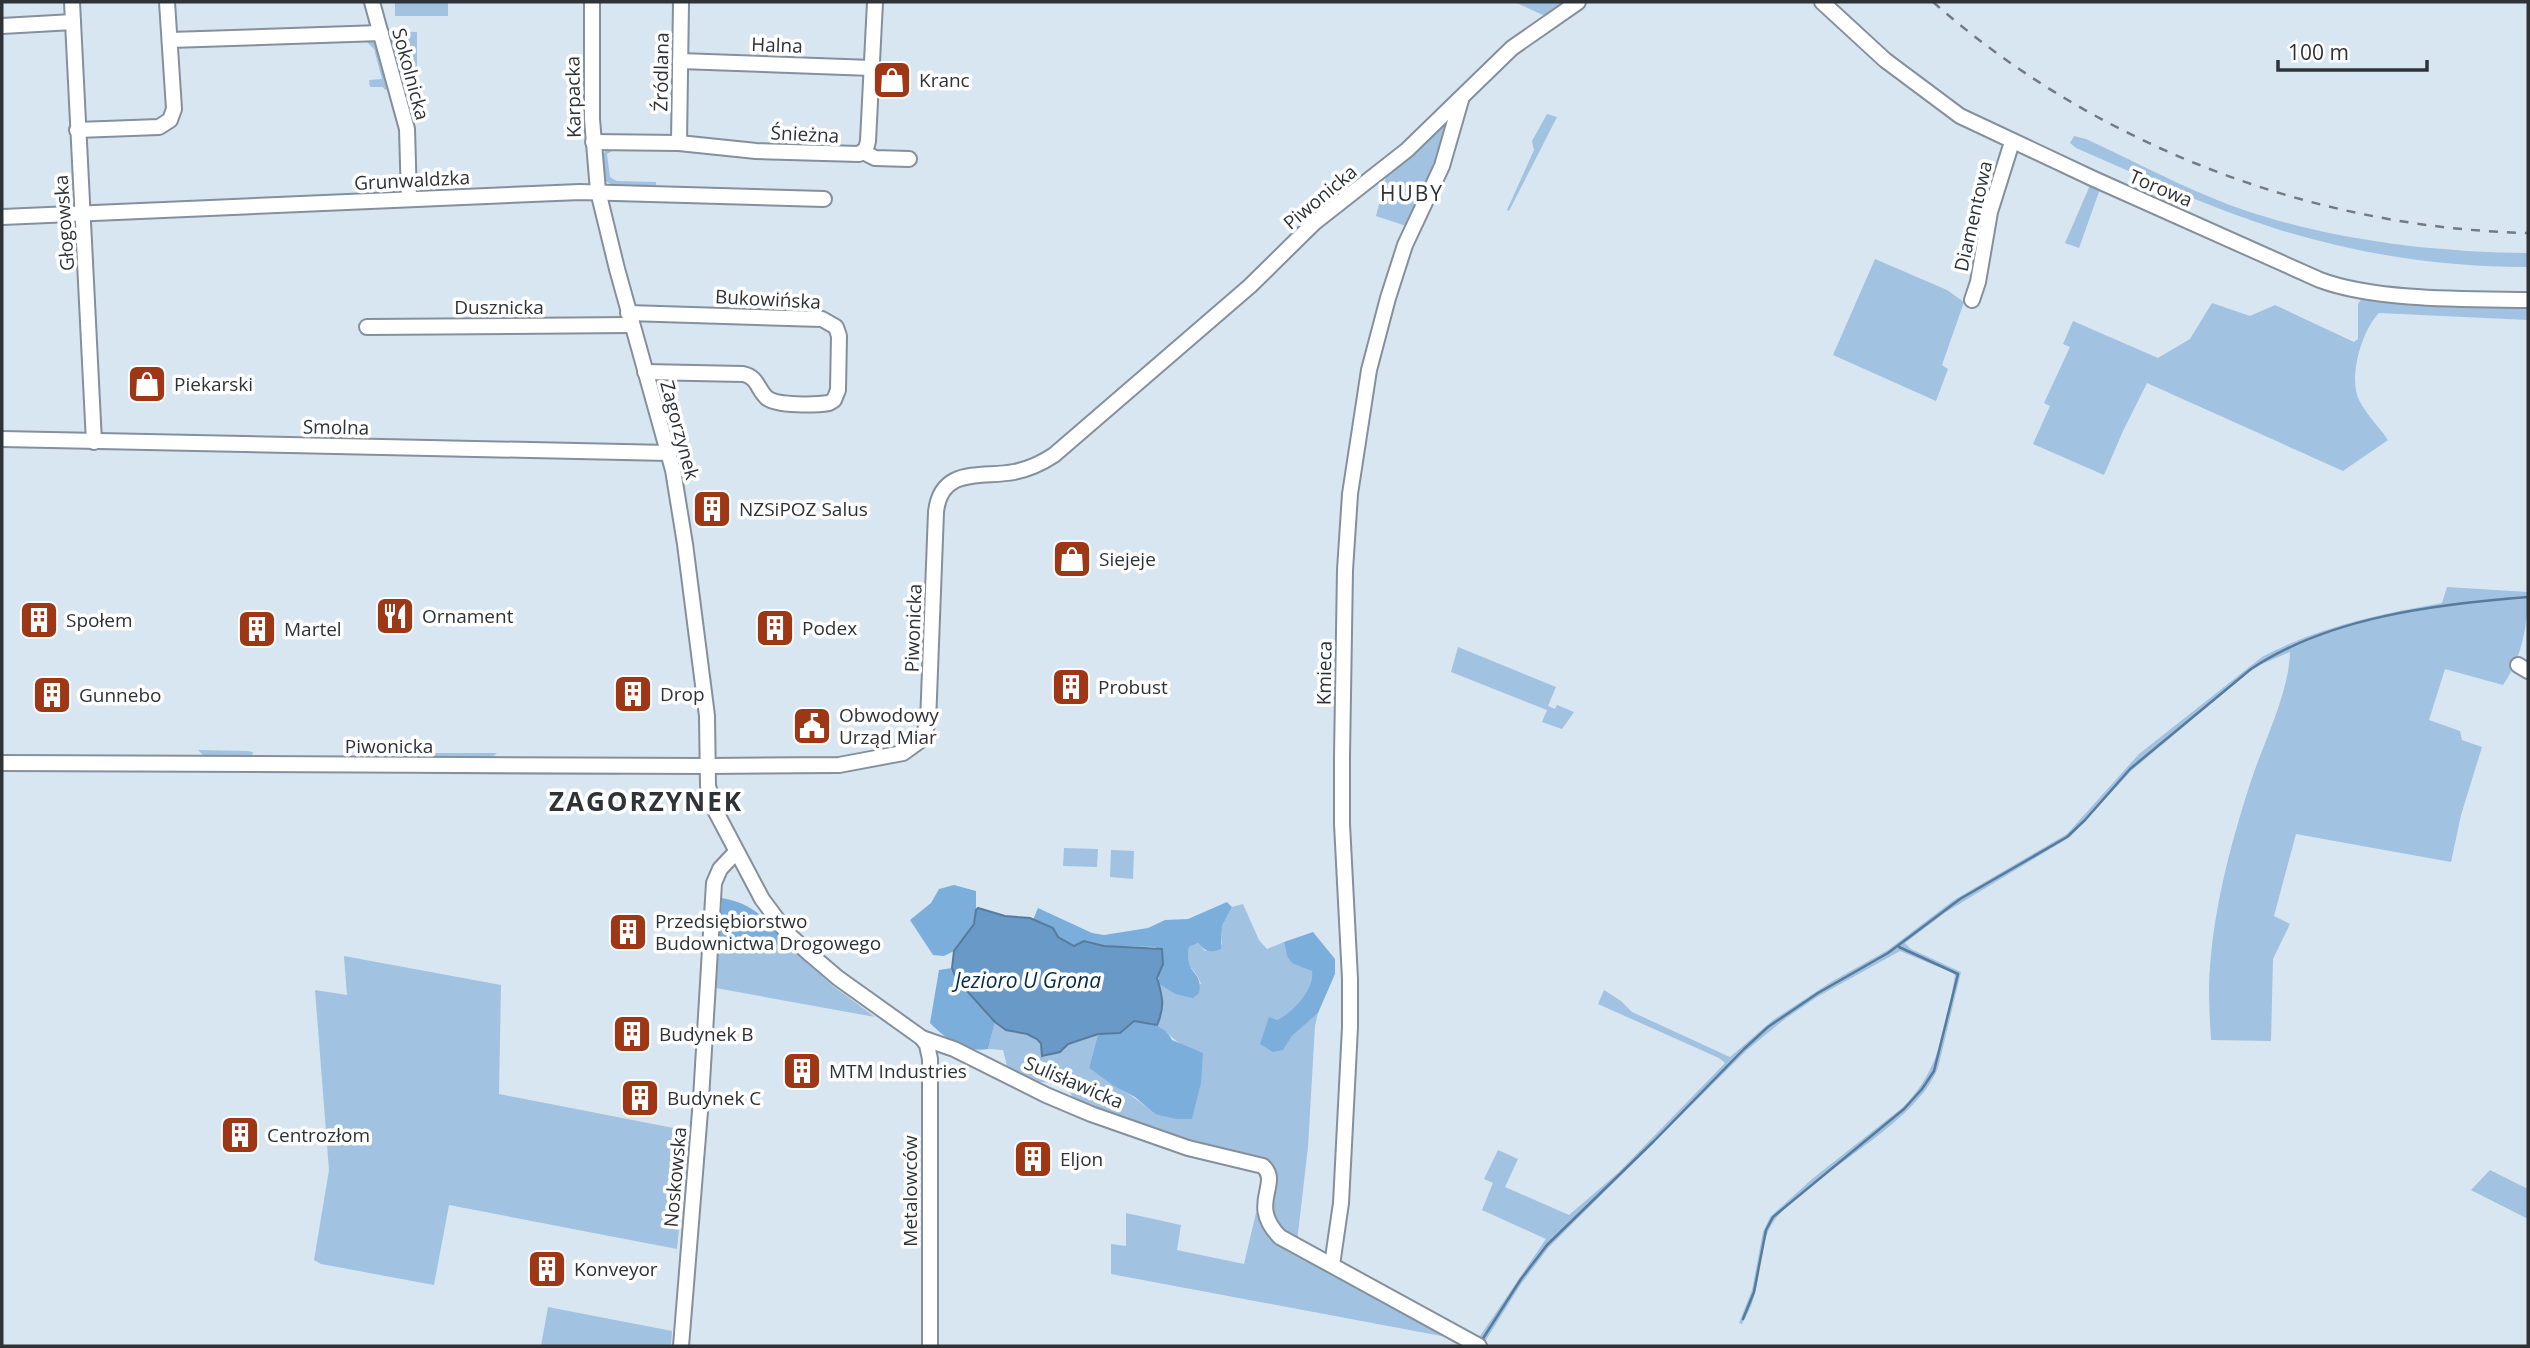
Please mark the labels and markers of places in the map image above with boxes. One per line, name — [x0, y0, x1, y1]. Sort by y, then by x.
shop icon: Kranc — [871, 59, 913, 101]
place label: Kranc — [919, 67, 970, 93]
shop icon: Piekarski — [126, 363, 168, 405]
place label: Piekarski — [174, 371, 253, 397]
building icon: NZSiPOZ Salus — [691, 488, 733, 530]
place label: NZSiPOZ Salus — [739, 496, 868, 522]
shop icon: Siejeje — [1051, 538, 1093, 580]
place label: Siejeje — [1099, 546, 1156, 572]
restaurant icon: Ornament — [374, 595, 416, 637]
building icon: Społem — [18, 599, 60, 641]
place label: Ornament — [422, 603, 514, 629]
place label: Społem — [66, 607, 133, 633]
building icon: Podex — [754, 607, 796, 649]
building icon: Martel — [236, 608, 278, 650]
place label: Podex — [802, 615, 857, 641]
place label: Martel — [284, 616, 342, 642]
building icon: Probust — [1050, 666, 1092, 708]
building icon: Drop — [612, 673, 654, 715]
building icon: Gunnebo — [31, 674, 73, 716]
place label: Probust — [1098, 674, 1168, 700]
place label: Drop — [660, 681, 705, 707]
place label: Gunnebo — [79, 682, 162, 708]
place label: Obwodowy Urząd Miar — [839, 702, 939, 750]
public building icon: Obwodowy Urząd Miar — [791, 705, 833, 747]
place label: Przedsiębiorstwo Budownictwa Drogowego — [655, 908, 881, 956]
building icon: Przedsiębiorstwo Budownictwa Drogowego — [607, 911, 649, 953]
building icon: Budynek B — [611, 1013, 653, 1055]
place label: Budynek B — [659, 1021, 754, 1047]
building icon: MTM Industries — [781, 1050, 823, 1092]
place label: MTM Industries — [829, 1058, 967, 1084]
building icon: Budynek C — [619, 1077, 661, 1119]
place label: Budynek C — [667, 1085, 761, 1111]
building icon: Centrozłom — [219, 1114, 261, 1156]
place label: Centrozłom — [267, 1122, 370, 1148]
building icon: Eljon — [1012, 1138, 1054, 1180]
place label: Eljon — [1060, 1146, 1103, 1172]
building icon: Konveyor — [526, 1248, 568, 1290]
place label: Konveyor — [574, 1256, 658, 1282]

